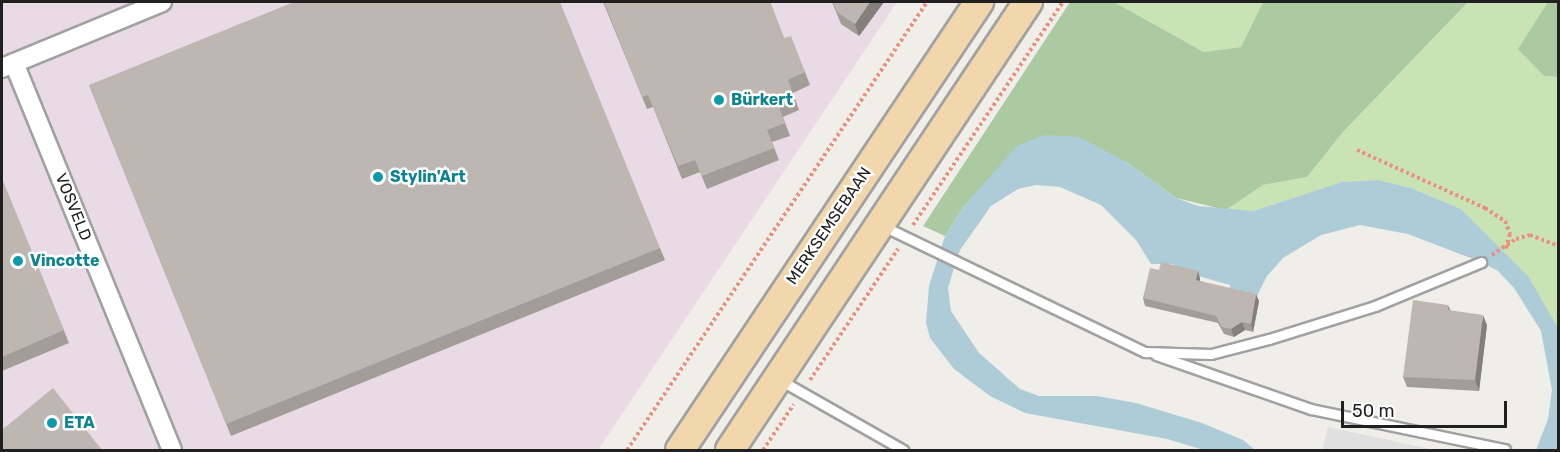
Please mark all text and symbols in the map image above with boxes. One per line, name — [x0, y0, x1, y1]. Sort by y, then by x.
place label: Bürkert — [731, 90, 793, 110]
marker: Bürkert — [712, 93, 726, 107]
street label: MERKSEMSEBAAN — [783, 164, 875, 288]
place label: Stylin'Art — [390, 167, 466, 187]
marker: Stylin'Art — [371, 170, 385, 184]
street label: VOSVELD — [51, 171, 95, 243]
place label: Vincotte — [30, 251, 99, 271]
marker: Vincotte — [11, 254, 25, 268]
scale bar — [1344, 389, 1510, 427]
text: 50 m — [1352, 400, 1395, 422]
place label: ETA — [64, 413, 95, 433]
marker: ETA — [45, 416, 59, 430]

